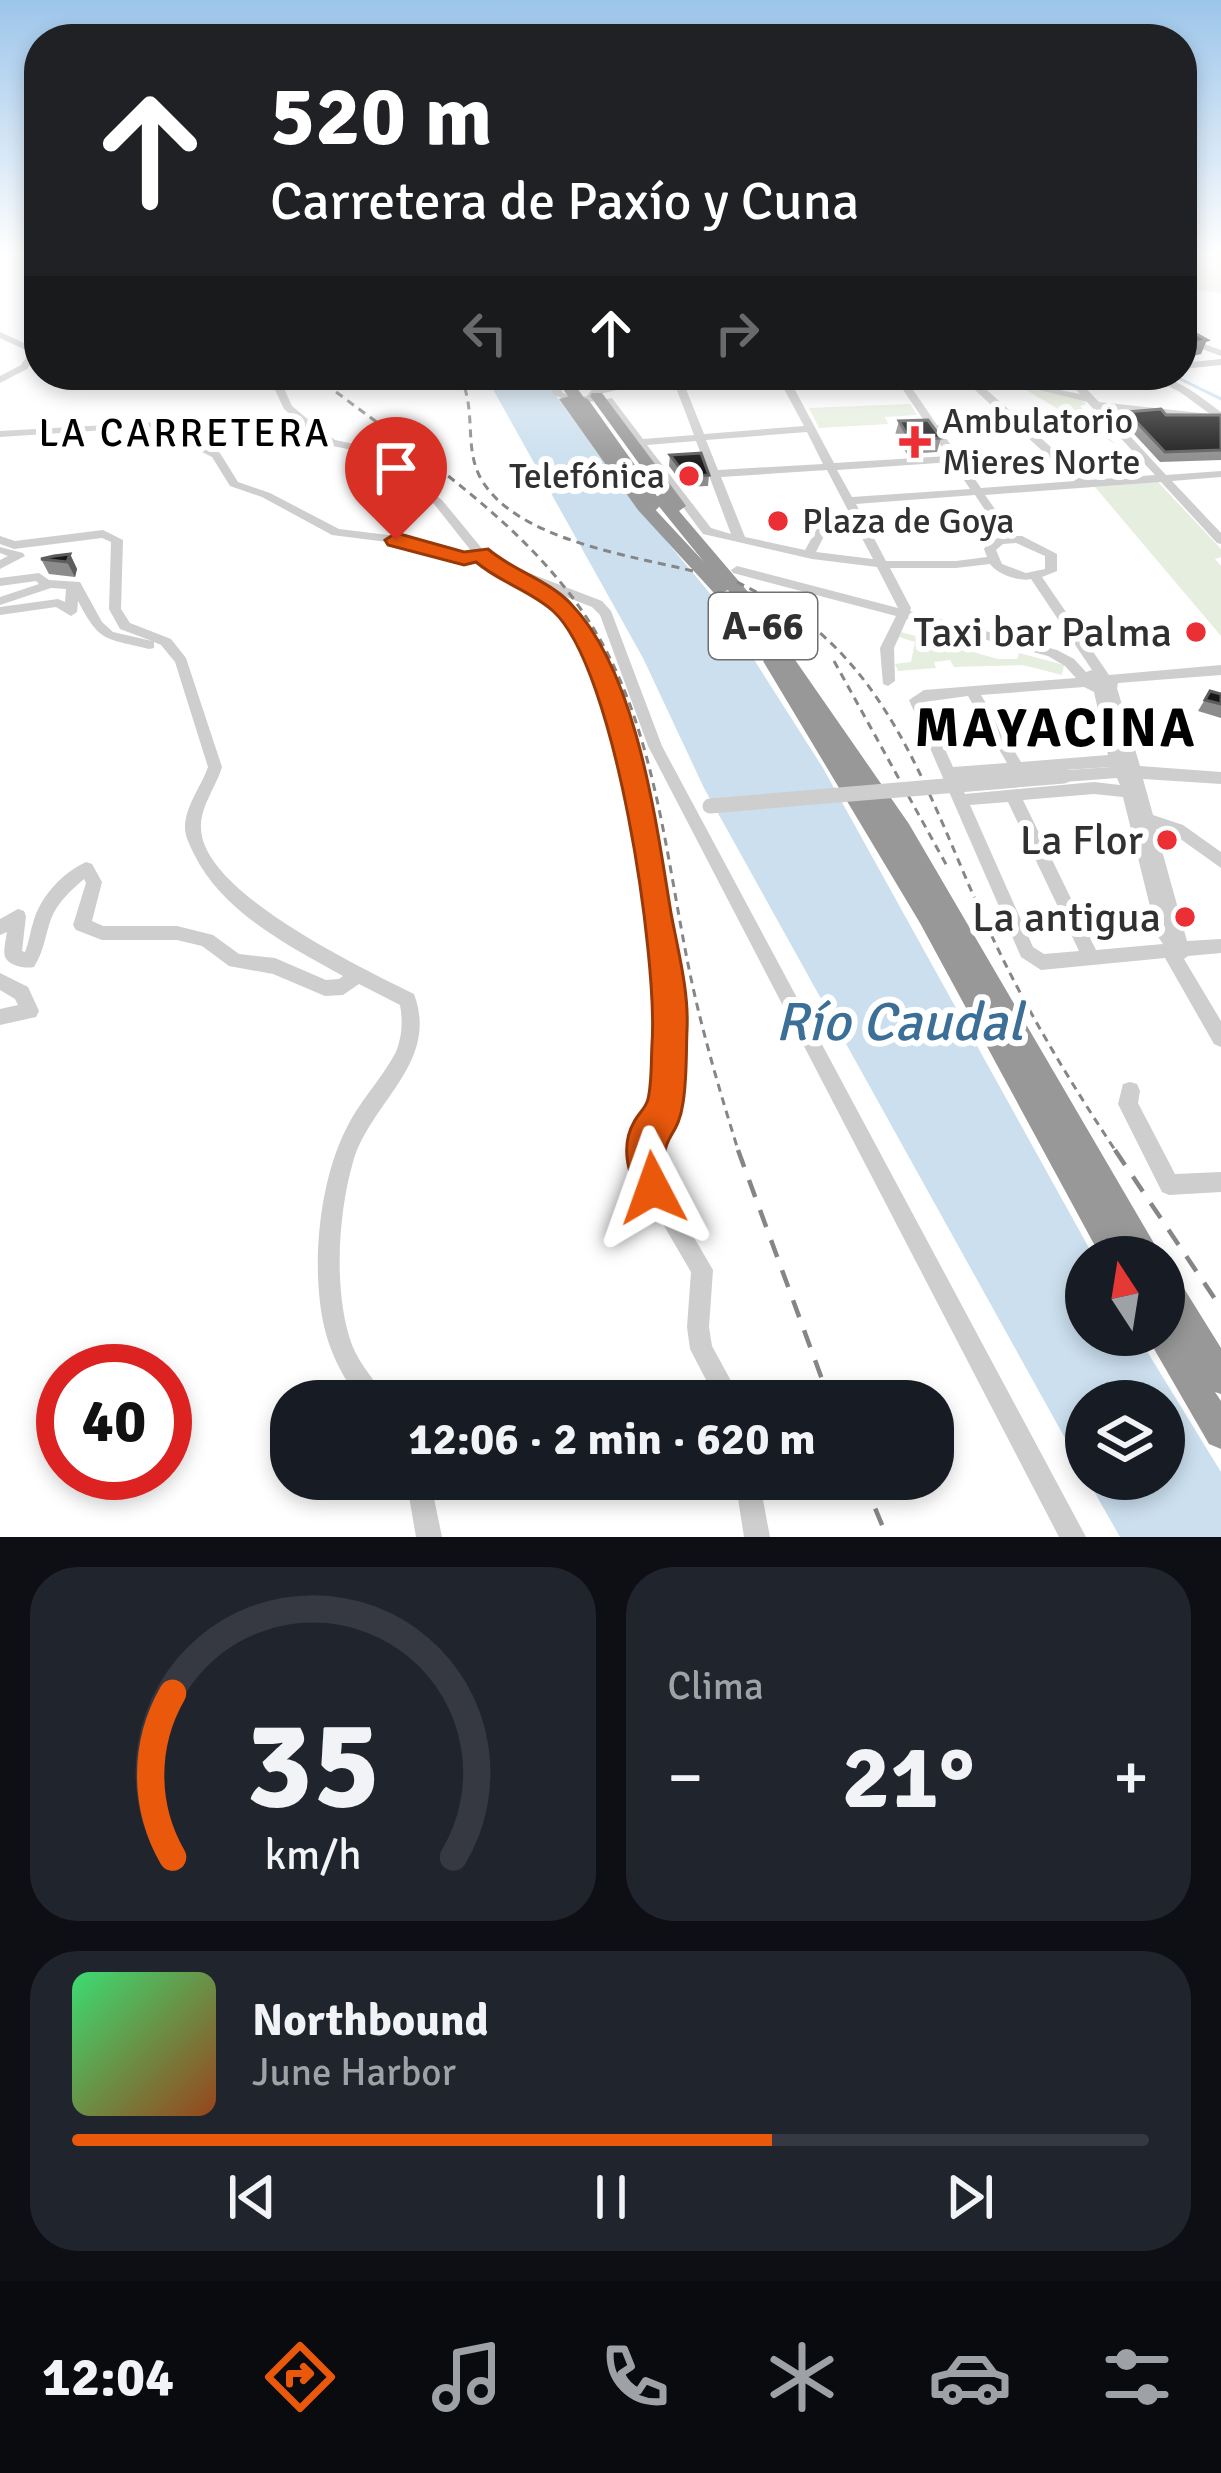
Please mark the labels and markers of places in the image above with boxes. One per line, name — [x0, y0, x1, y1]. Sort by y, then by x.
place label: Ambulatorio Mieres Norte — [942, 399, 1141, 485]
pin — [345, 417, 447, 540]
marker: Ambulatorio Mieres Norte — [899, 426, 931, 458]
place label: Telefónica — [509, 454, 665, 499]
marker: Telefónica — [676, 463, 702, 489]
place label: Plaza de Goya — [802, 499, 1015, 544]
marker: Plaza de Goya — [765, 508, 791, 534]
place label: Taxi bar Palma — [914, 607, 1172, 658]
marker: Taxi bar Palma — [1183, 619, 1209, 645]
place label: La Flor — [1020, 815, 1144, 866]
marker: La Flor — [1154, 827, 1180, 853]
place label: La antigua — [972, 892, 1161, 943]
marker: La antigua — [1172, 904, 1198, 930]

